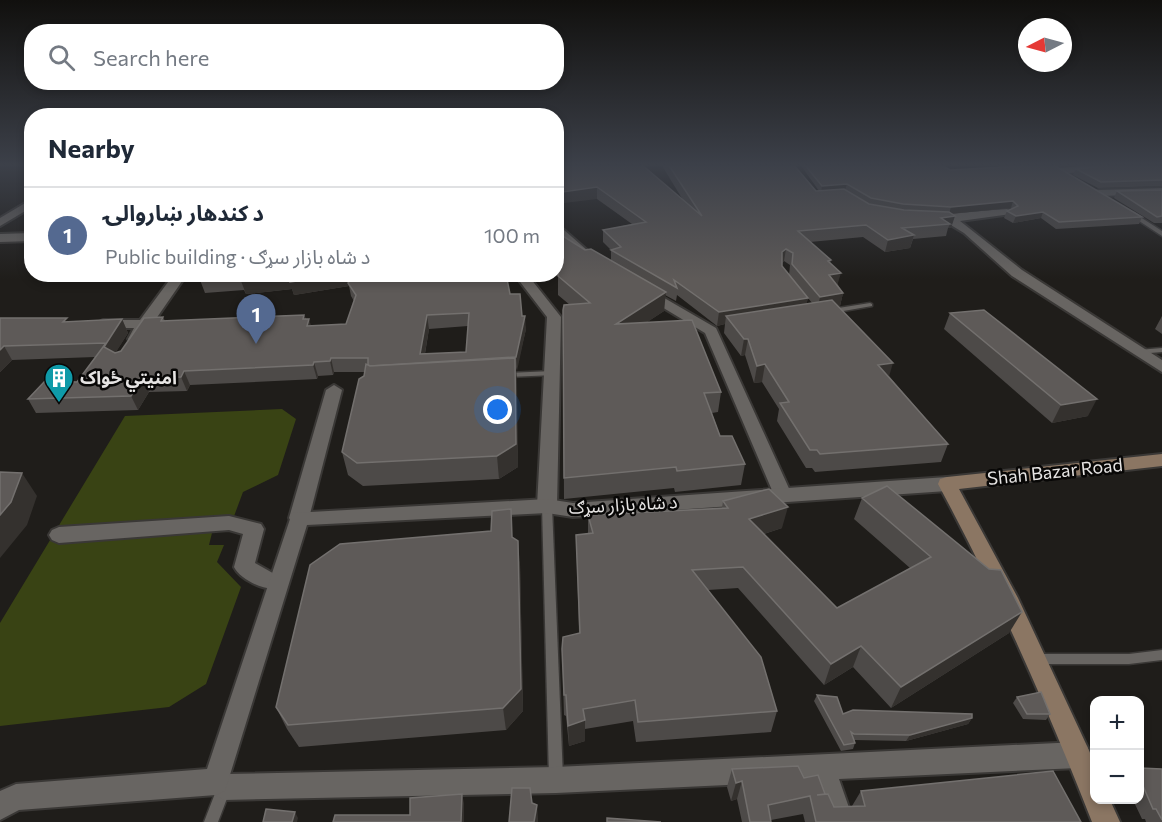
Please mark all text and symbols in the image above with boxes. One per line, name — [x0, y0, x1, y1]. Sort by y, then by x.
north arrow — [1018, 18, 1072, 72]
search box — [24, 24, 564, 90]
icon: search — [45, 41, 78, 74]
text: Search here — [93, 44, 209, 71]
text: Nearby — [48, 132, 135, 163]
text: د کندهار ښاروالۍ — [105, 199, 264, 226]
text: 1 — [63, 223, 72, 247]
text: 100 m — [484, 223, 540, 247]
text: Public building · د شاه بازار سړګ — [105, 244, 370, 268]
pin: 1 — [236, 294, 276, 344]
building icon: امنيتي ځواک — [43, 362, 75, 404]
place label: امنيتي ځواک — [80, 366, 177, 392]
your location — [483, 395, 512, 424]
street label: Shah Bazar Road — [986, 453, 1124, 489]
street label: د شاه بازار سړګ — [568, 490, 678, 519]
map controls — [1090, 696, 1144, 804]
button: + — [1090, 696, 1144, 750]
button: − — [1090, 750, 1144, 804]

